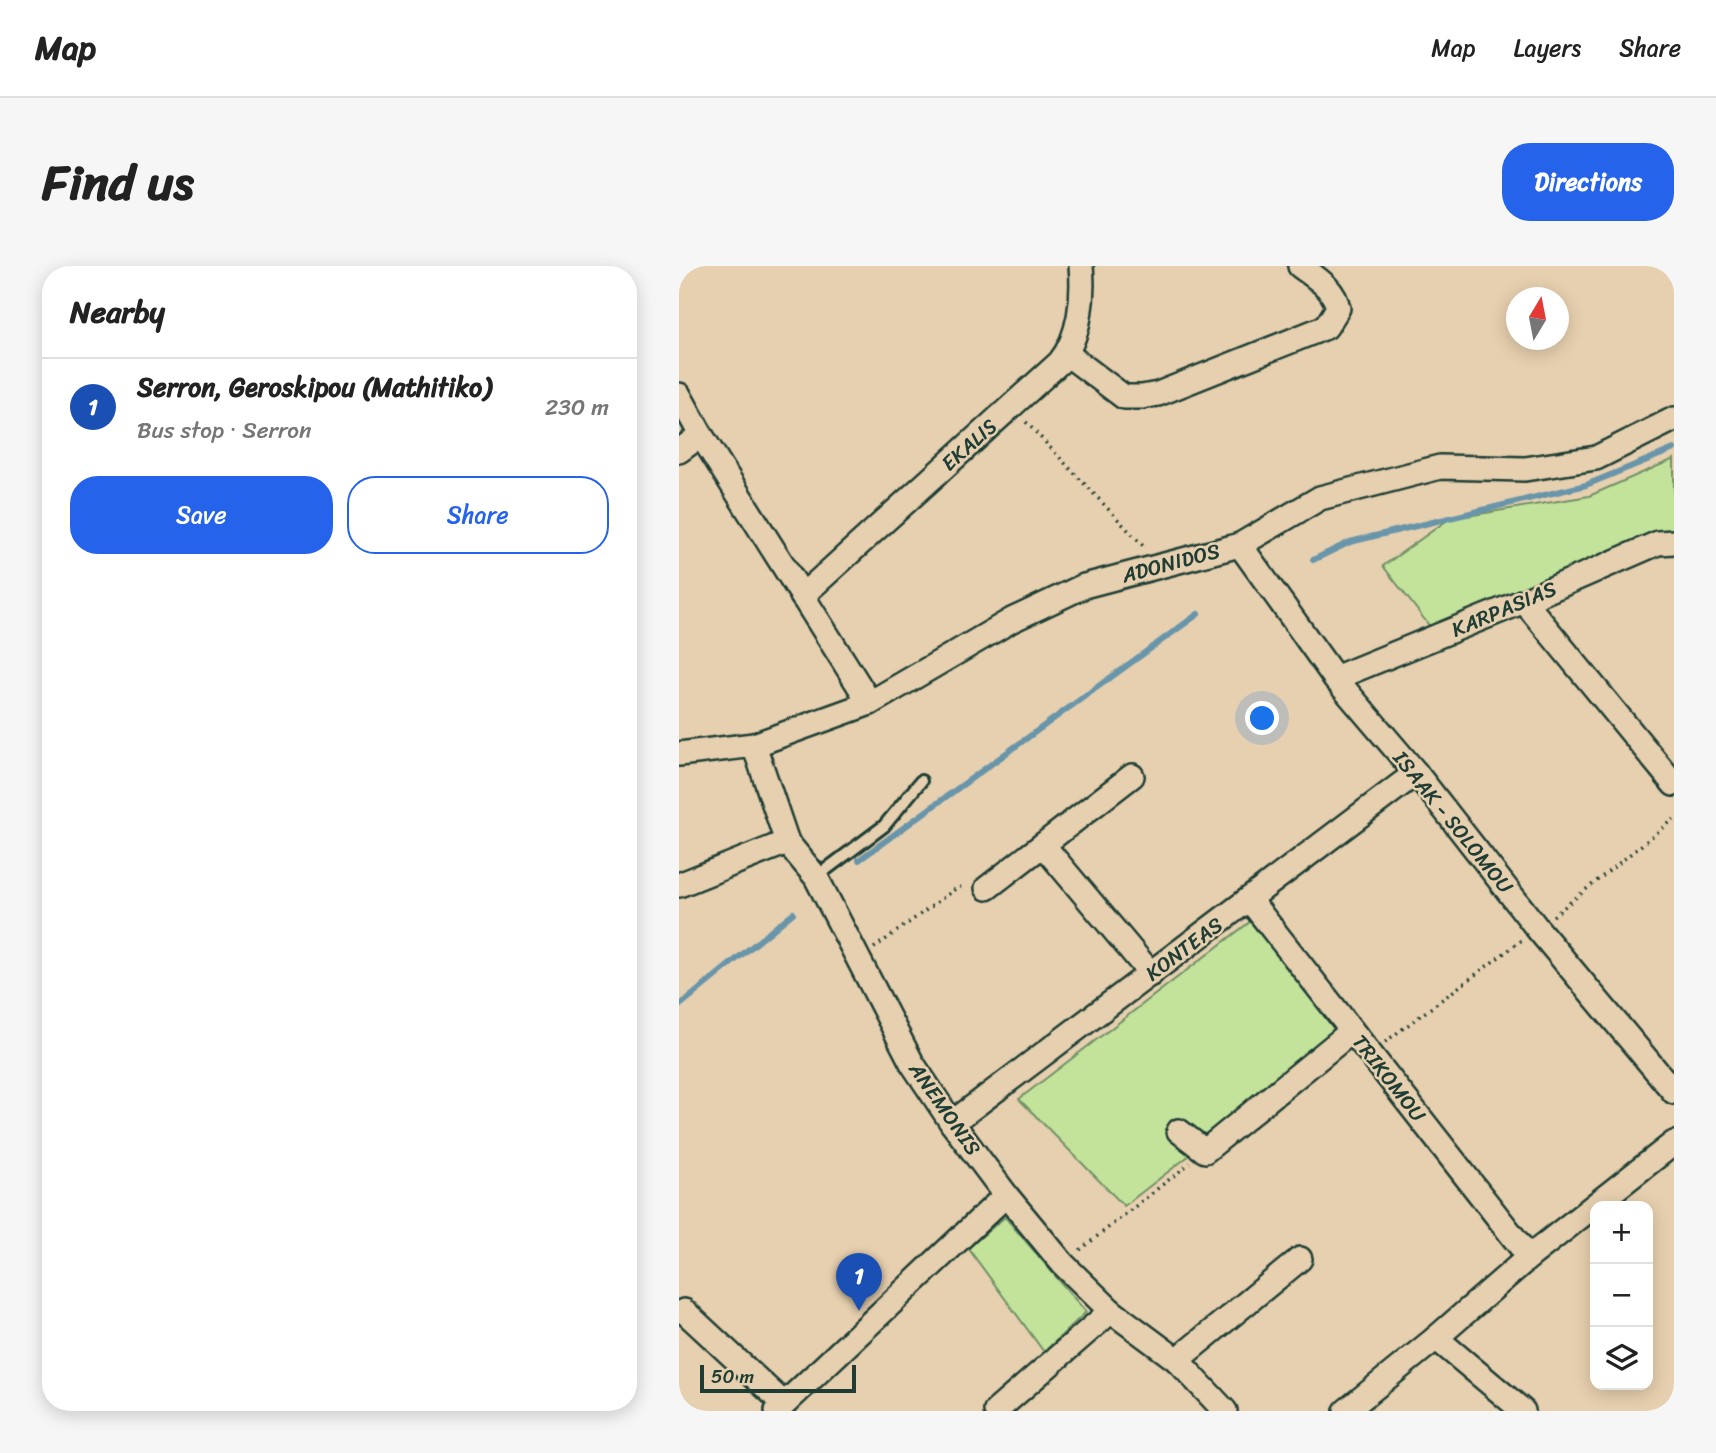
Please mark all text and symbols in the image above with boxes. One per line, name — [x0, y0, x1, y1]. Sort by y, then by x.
text: Map — [35, 19, 96, 77]
text: Map — [1431, 27, 1476, 69]
text: Layers — [1514, 27, 1581, 69]
text: Share — [1619, 27, 1681, 69]
text: Find us — [42, 139, 194, 226]
button: Directions — [1502, 143, 1674, 221]
text: Nearby — [70, 285, 165, 339]
north arrow — [1506, 287, 1569, 350]
text: Serron, Geroskipou (Mathitiko) — [137, 364, 491, 410]
text: 1 — [88, 387, 98, 428]
text: 230 m — [545, 387, 609, 428]
street label: EKALIS — [932, 409, 1006, 481]
text: Bus stop · Serron — [137, 410, 312, 451]
button: Save — [70, 476, 333, 554]
button: Share — [347, 476, 609, 554]
street label: ADONIDOS — [1117, 532, 1224, 595]
street label: KARPASIAS — [1445, 570, 1563, 648]
your location — [1245, 701, 1279, 735]
street label: ISAAK - SOLOMOU — [1382, 741, 1524, 903]
street label: KONTEAS — [1137, 907, 1231, 991]
street label: TRIKOMOU — [1342, 1025, 1437, 1131]
street label: ANEMONIS — [898, 1053, 991, 1164]
map controls — [1590, 1201, 1653, 1390]
button: + — [1590, 1201, 1653, 1264]
pin: 1 — [836, 1253, 882, 1311]
button: − — [1590, 1264, 1653, 1327]
button: layers — [1590, 1327, 1653, 1390]
text: 50 m — [711, 1360, 754, 1393]
scale bar — [700, 1362, 856, 1394]

